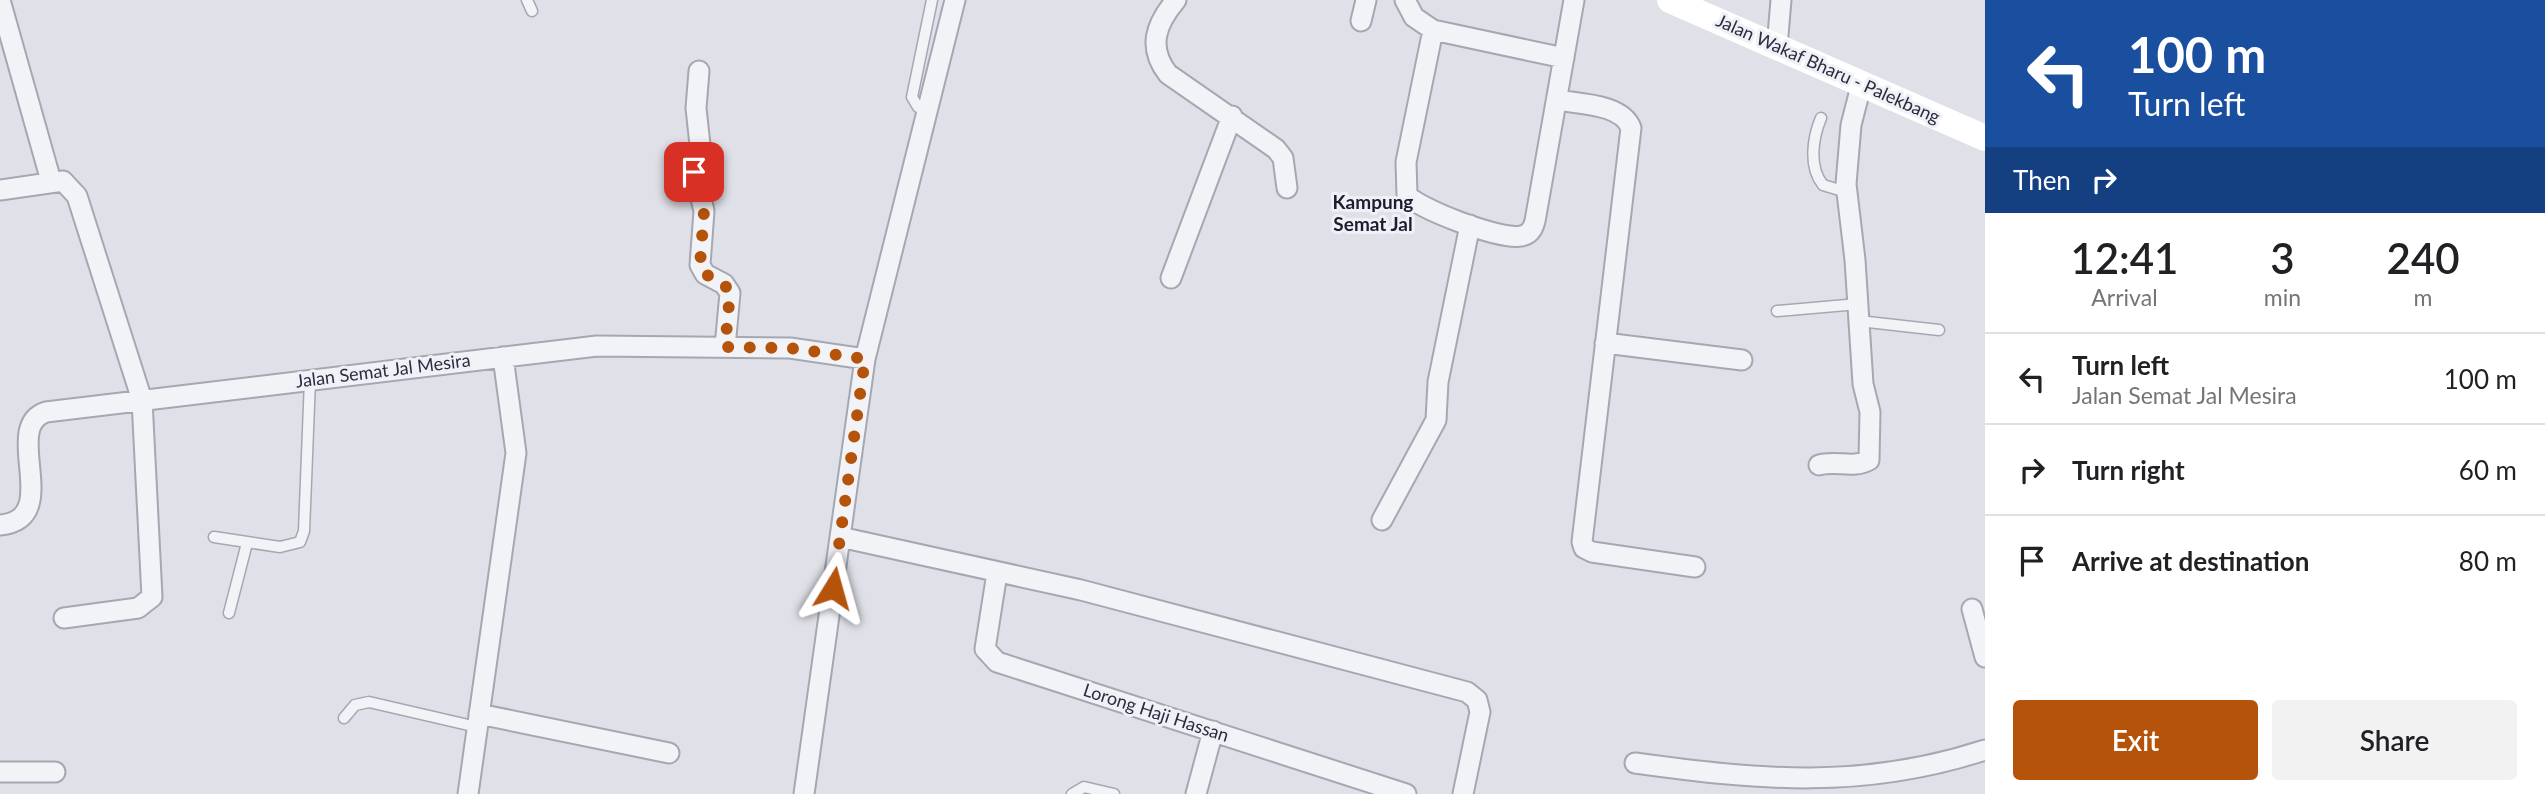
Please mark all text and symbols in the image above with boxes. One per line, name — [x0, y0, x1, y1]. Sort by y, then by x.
street label: Jalan Wakaf Bharu - Palekbang — [1713, 9, 1944, 127]
text: 100 m — [2128, 25, 2266, 83]
icon: left — [2013, 28, 2104, 119]
text: Turn left — [2128, 84, 2245, 123]
pin — [664, 142, 724, 202]
icon: arrive — [675, 153, 713, 191]
icon: right — [2085, 161, 2123, 199]
text: Then — [2013, 164, 2071, 196]
district label: Kampung Semat Jal — [1333, 190, 1413, 235]
text: 12:41 — [2070, 233, 2178, 283]
text: 3 — [2270, 233, 2295, 283]
text: 240 — [2387, 233, 2460, 283]
text: Arrival — [2091, 283, 2158, 311]
text: min — [2264, 283, 2301, 311]
text: m — [2414, 283, 2433, 311]
street label: Jalan Semat Jal Mesira — [294, 348, 472, 392]
text: Turn left — [2072, 349, 2169, 381]
icon: left — [2013, 360, 2051, 398]
text: 100 m — [2444, 363, 2517, 395]
text: Jalan Semat Jal Mesira — [2072, 381, 2297, 409]
icon: right — [2013, 451, 2051, 489]
text: Turn right — [2072, 454, 2185, 486]
text: 60 m — [2459, 454, 2517, 486]
icon: arrive — [2013, 542, 2051, 580]
text: Arrive at destination — [2072, 545, 2309, 577]
text: 80 m — [2459, 545, 2517, 577]
position arrow — [796, 551, 870, 625]
street label: Lorong Haji Hassan — [1081, 678, 1232, 746]
button: Exit — [2013, 700, 2258, 780]
button: Share — [2272, 700, 2517, 780]

